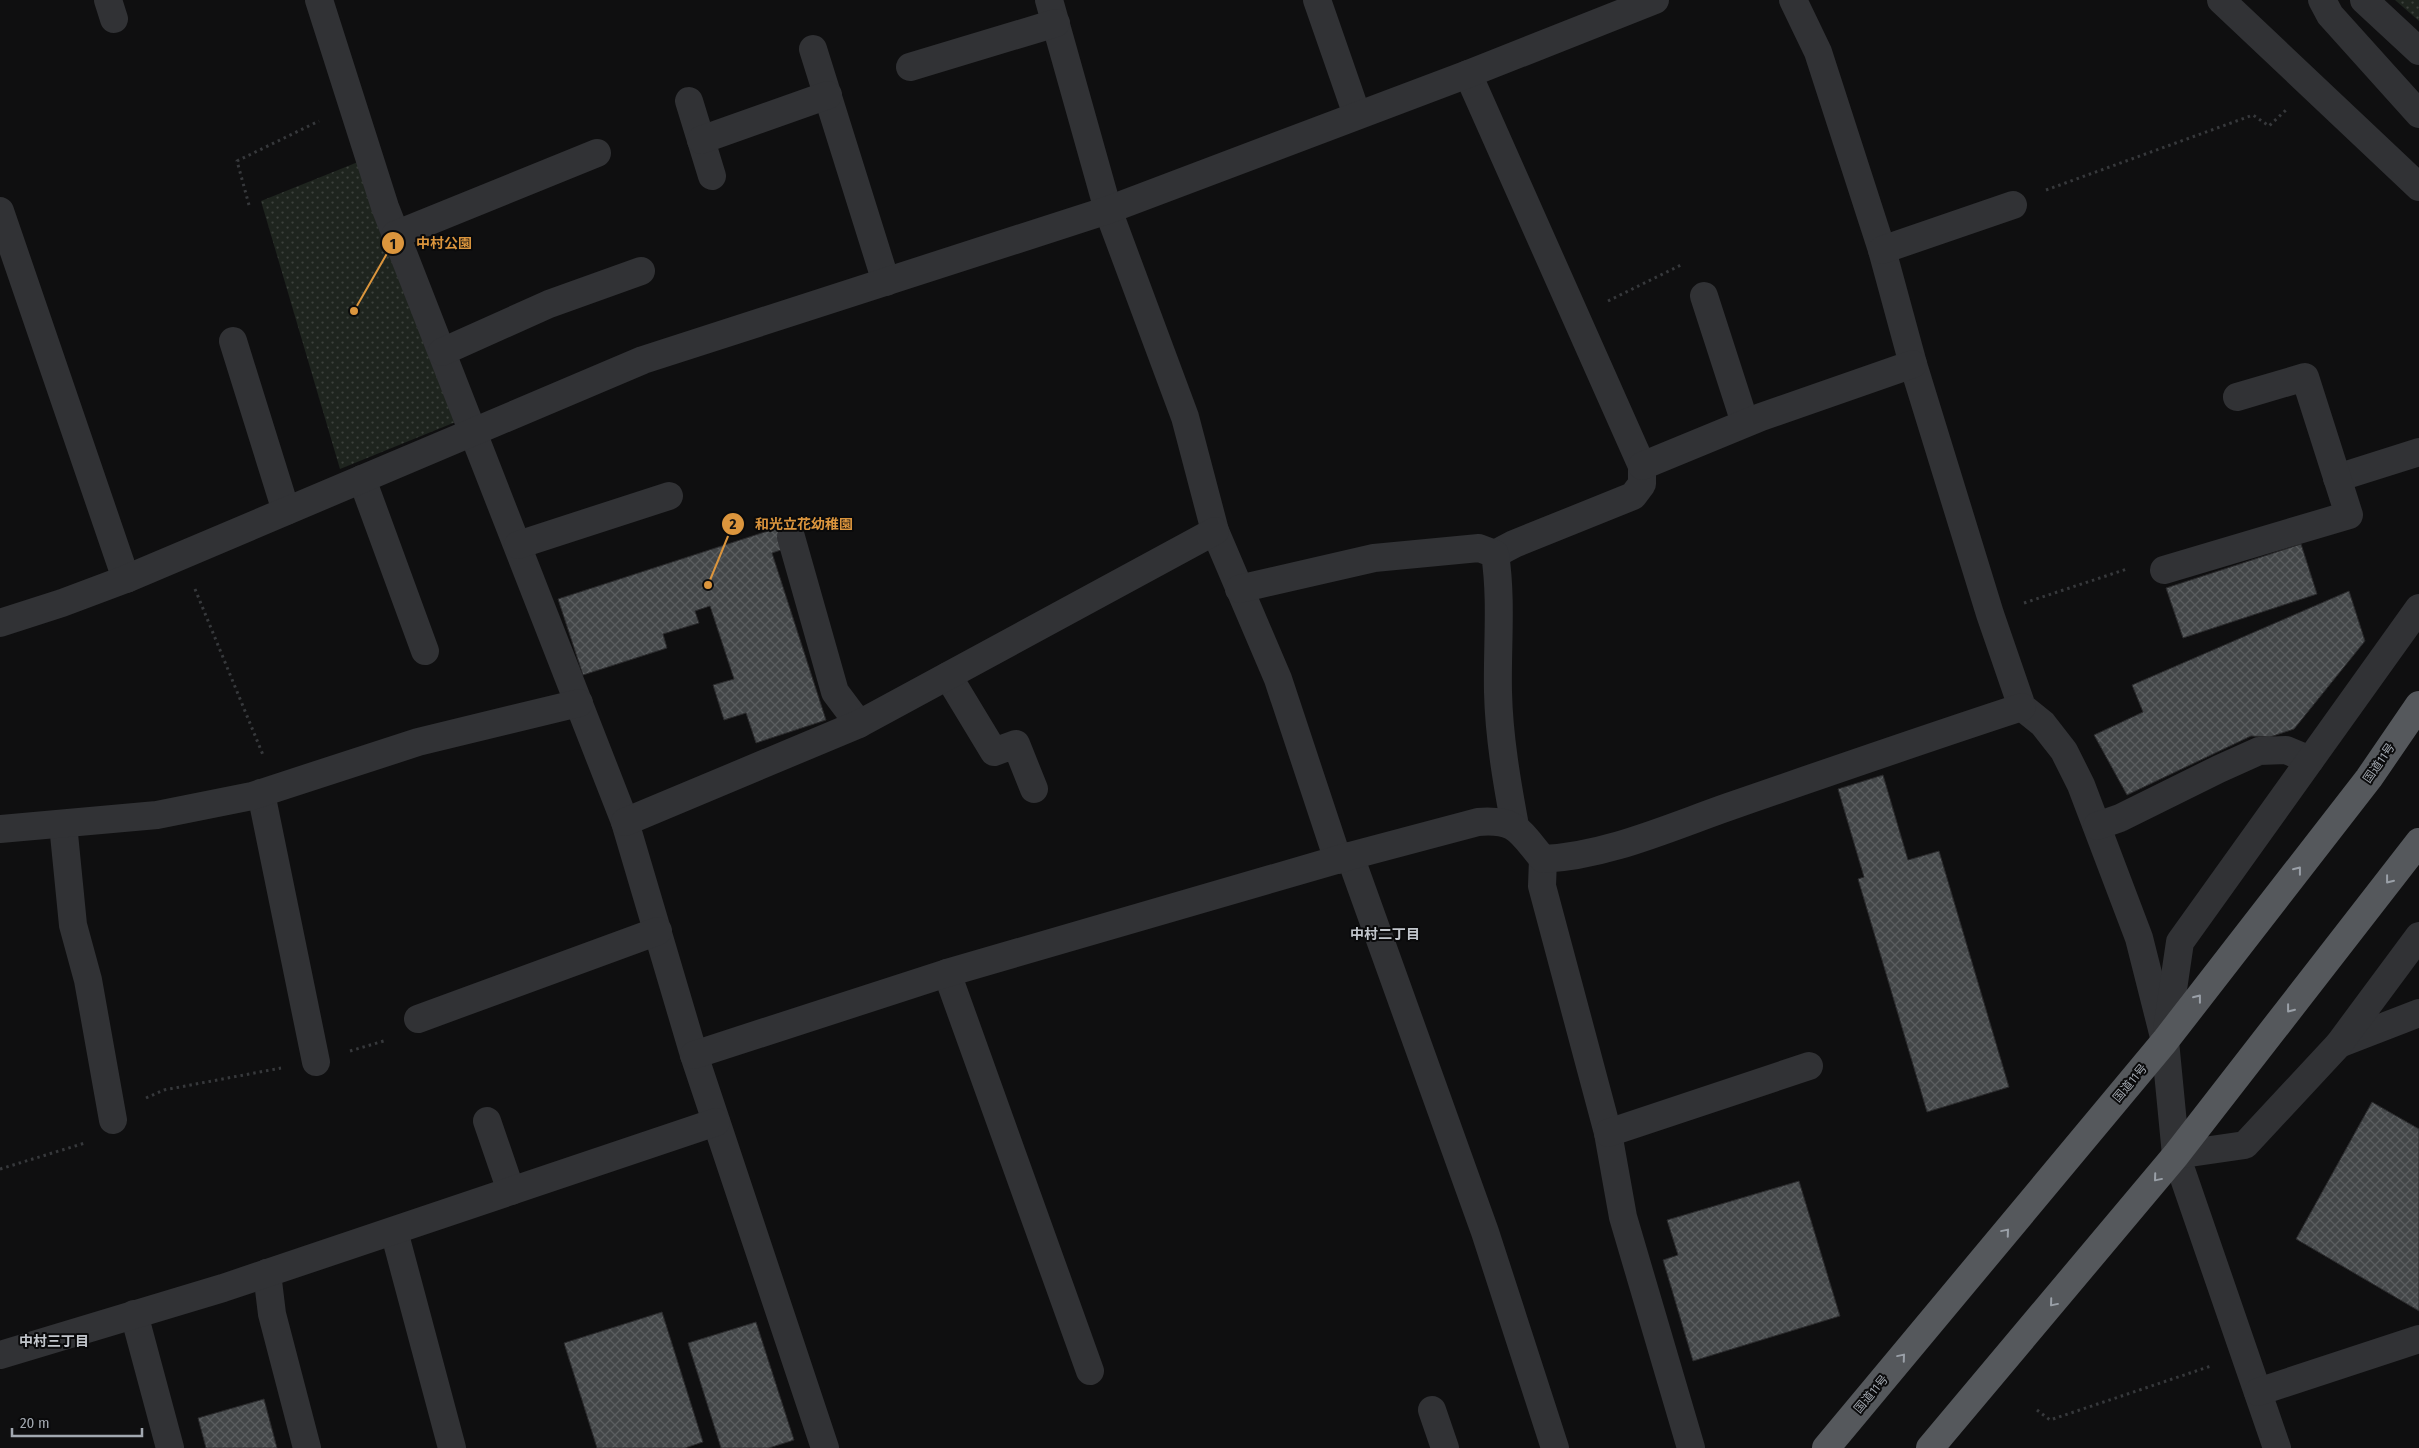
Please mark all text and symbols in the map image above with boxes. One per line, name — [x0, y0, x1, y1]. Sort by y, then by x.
callout: 中村公園 — [381, 229, 482, 258]
text: 1 — [390, 235, 396, 253]
text: 中村公園 — [416, 235, 472, 252]
callout: 和光立花幼稚園 — [720, 510, 863, 539]
text: 2 — [729, 515, 737, 533]
text: 和光立花幼稚園 — [755, 516, 853, 533]
street label: 国道11号 — [2360, 740, 2398, 786]
one-way arrow — [2292, 867, 2300, 876]
one-way arrow — [2387, 874, 2395, 883]
district label: 中村二丁目 — [1350, 926, 1420, 943]
one-way arrow — [2192, 994, 2201, 1004]
one-way arrow — [2287, 1003, 2295, 1012]
street label: 国道11号 — [2110, 1061, 2150, 1105]
one-way arrow — [2155, 1172, 2163, 1181]
one-way arrow — [2000, 1229, 2008, 1238]
one-way arrow — [2051, 1297, 2059, 1306]
district label: 中村三丁目 — [19, 1333, 89, 1350]
one-way arrow — [1896, 1353, 1905, 1362]
street label: 国道11号 — [1851, 1372, 1891, 1416]
scale bar — [12, 1406, 142, 1438]
text: 20 m — [20, 1414, 50, 1432]

